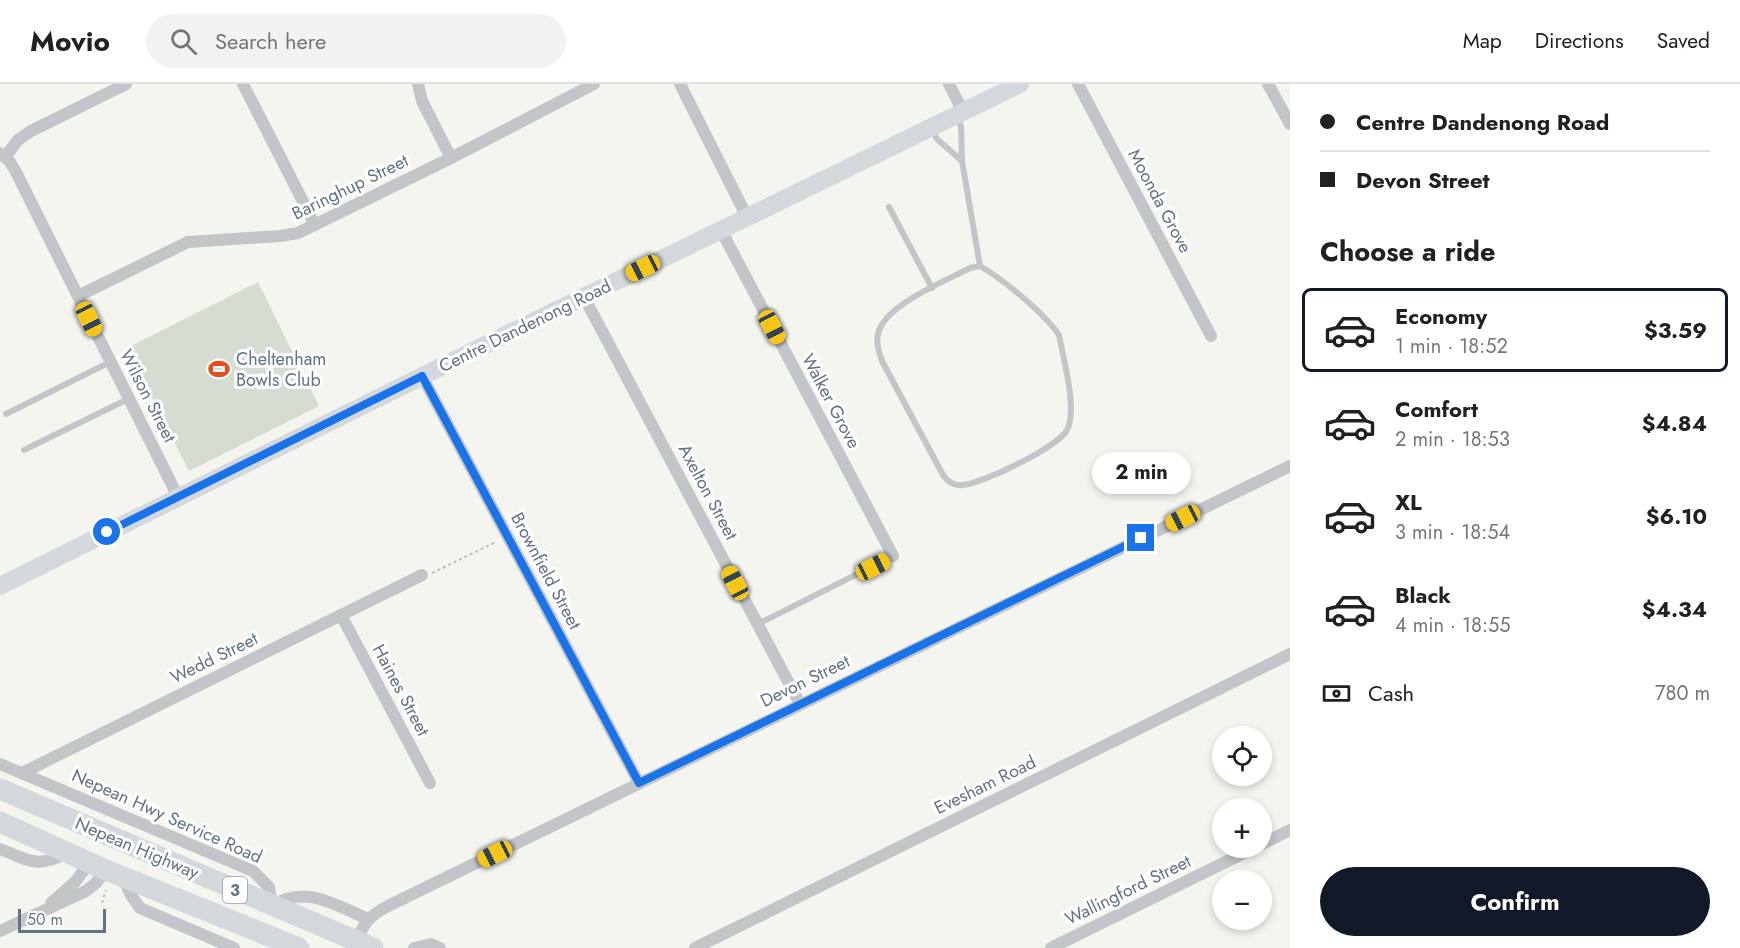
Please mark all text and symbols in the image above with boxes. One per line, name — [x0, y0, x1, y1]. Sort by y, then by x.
search box — [146, 14, 566, 68]
text: Movio — [30, 21, 110, 62]
icon: search — [167, 25, 200, 58]
text: Search here — [215, 25, 326, 57]
text: Map — [1463, 26, 1502, 56]
text: Directions — [1535, 26, 1624, 56]
text: Saved — [1657, 26, 1710, 56]
text: Centre Dandenong Road — [1356, 106, 1609, 138]
street label: Moonda Grove — [1122, 144, 1198, 258]
street label: Baringhup Street — [287, 147, 413, 226]
text: Devon Street — [1356, 164, 1490, 196]
text: Choose a ride — [1320, 232, 1495, 271]
car — [623, 252, 663, 284]
street label: Centre Dandenong Road — [434, 273, 616, 379]
car — [73, 299, 105, 339]
text: Economy — [1395, 300, 1487, 332]
icon: car — [1323, 303, 1377, 357]
car — [756, 307, 788, 347]
text: $3.59 — [1644, 314, 1707, 346]
text: 1 min · 18:52 — [1395, 332, 1508, 361]
street label: Wilson Street — [113, 345, 183, 448]
place label: Cheltenham Bowls Club — [236, 346, 326, 393]
street label: Walker Grove — [795, 349, 867, 453]
sports icon: Cheltenham Bowls Club — [207, 357, 231, 381]
text: Comfort — [1395, 393, 1478, 425]
icon: car — [1323, 396, 1377, 450]
text: $4.84 — [1642, 407, 1707, 439]
text: 2 min · 18:53 — [1395, 425, 1510, 454]
street label: Axelton Street — [672, 439, 745, 545]
callout: 2 min — [1092, 451, 1190, 493]
text: 2 min — [1115, 458, 1168, 487]
text: XL — [1395, 486, 1422, 518]
icon: car — [1323, 489, 1377, 543]
text: $6.10 — [1646, 500, 1707, 532]
car — [1163, 502, 1203, 534]
street label: Brownfield Street — [504, 508, 588, 635]
route start — [93, 518, 120, 545]
text: 3 min · 18:54 — [1395, 518, 1510, 547]
route end — [1127, 524, 1154, 551]
car — [853, 551, 893, 583]
car — [719, 563, 751, 603]
text: Black — [1395, 579, 1451, 611]
icon: car — [1323, 582, 1377, 636]
text: $4.34 — [1642, 593, 1707, 625]
text: 4 min · 18:55 — [1395, 611, 1510, 640]
street label: Wedd Street — [166, 625, 263, 690]
street label: Haines Street — [366, 640, 436, 741]
street label: Devon Street — [756, 648, 855, 714]
icon: cash — [1320, 677, 1353, 710]
text: Cash — [1368, 677, 1414, 709]
text: 780 m — [1655, 679, 1710, 708]
map controls — [1212, 726, 1272, 930]
button: locate — [1212, 726, 1272, 786]
street label: Evesham Road — [930, 749, 1040, 821]
street label: Nepean Hwy Service Road — [68, 762, 266, 870]
button: + — [1212, 798, 1272, 858]
street label: Nepean Highway — [71, 810, 203, 886]
car — [475, 838, 515, 870]
street label: Wallingford Street — [1061, 848, 1196, 932]
button: Confirm — [1320, 867, 1710, 936]
button: − — [1212, 870, 1272, 930]
road number: 3 — [223, 877, 247, 903]
scale bar — [18, 906, 106, 934]
text: 50 m — [27, 908, 63, 931]

